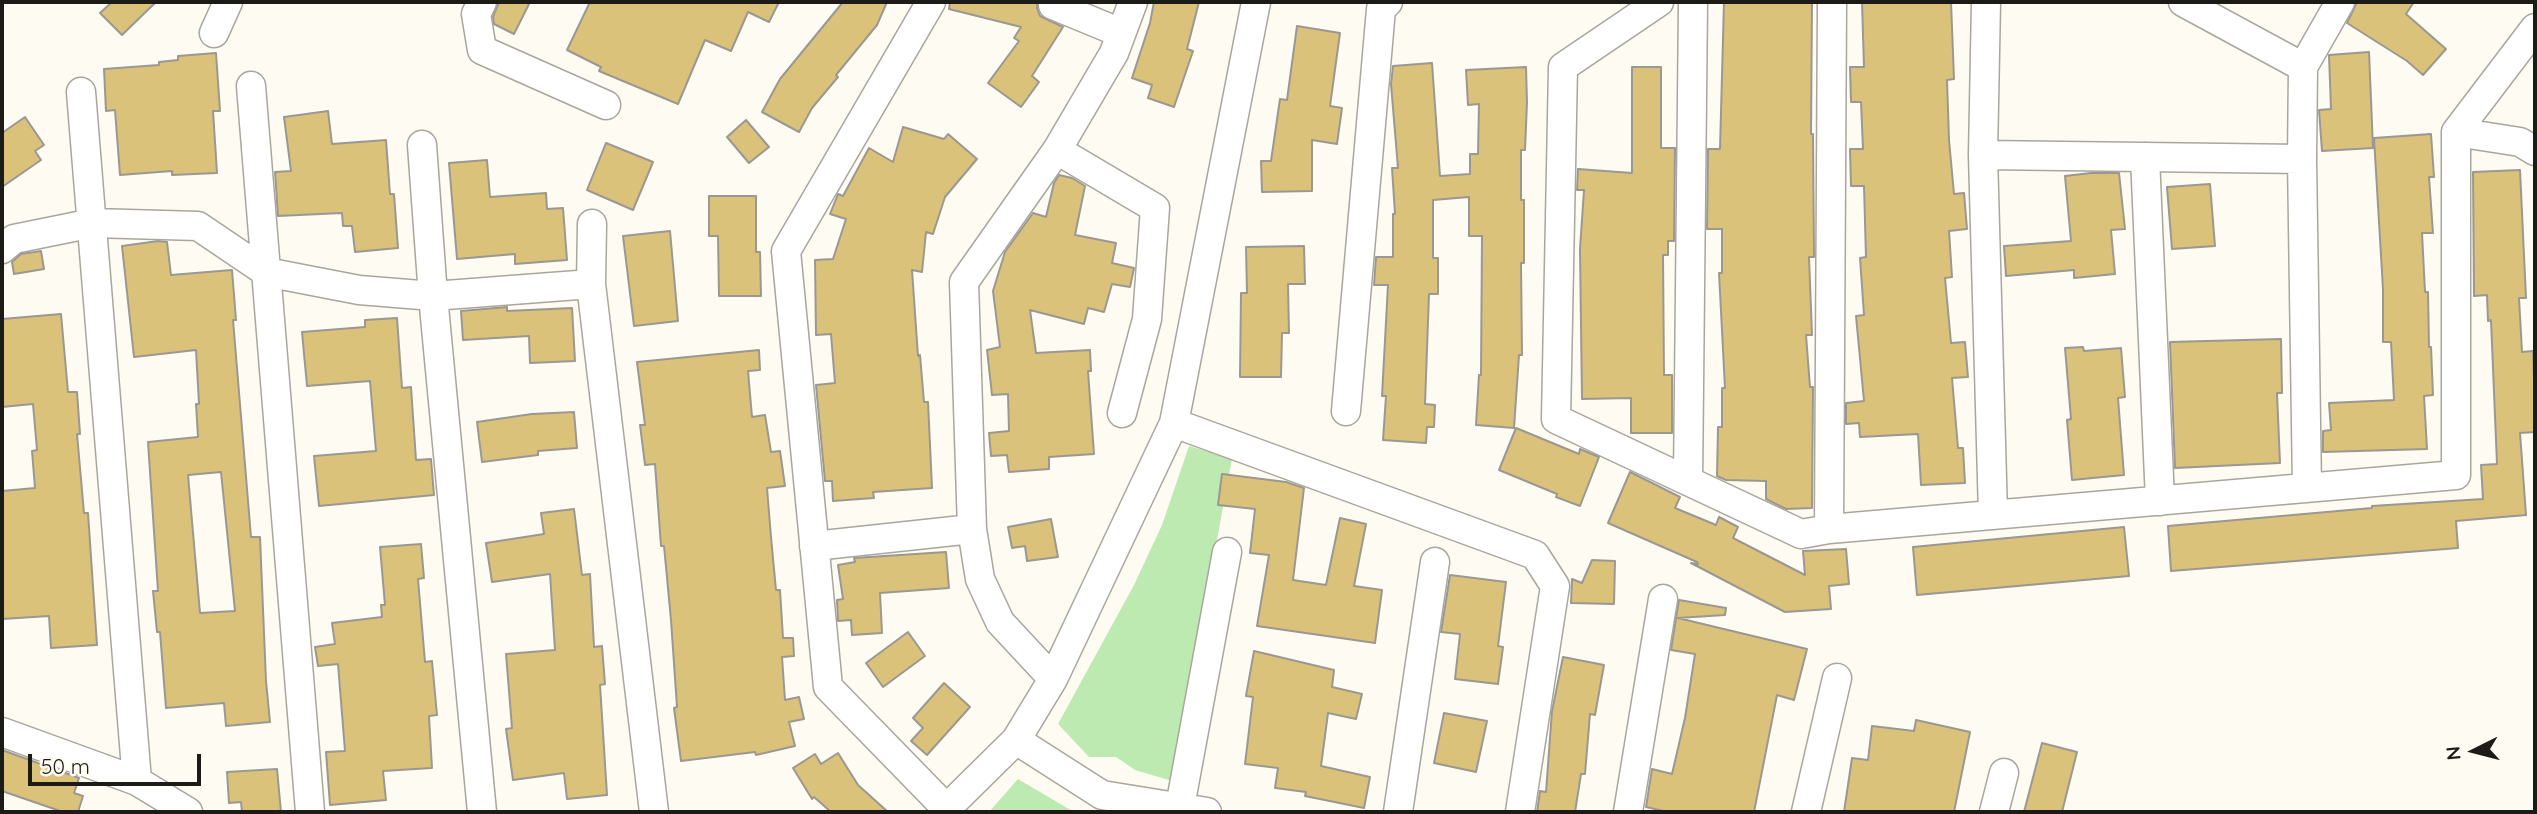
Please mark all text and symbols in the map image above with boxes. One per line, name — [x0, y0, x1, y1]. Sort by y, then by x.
north arrow — [2439, 716, 2509, 786]
scale bar — [32, 740, 205, 784]
text: N — [2440, 745, 2466, 761]
text: 50 m — [41, 753, 90, 779]

